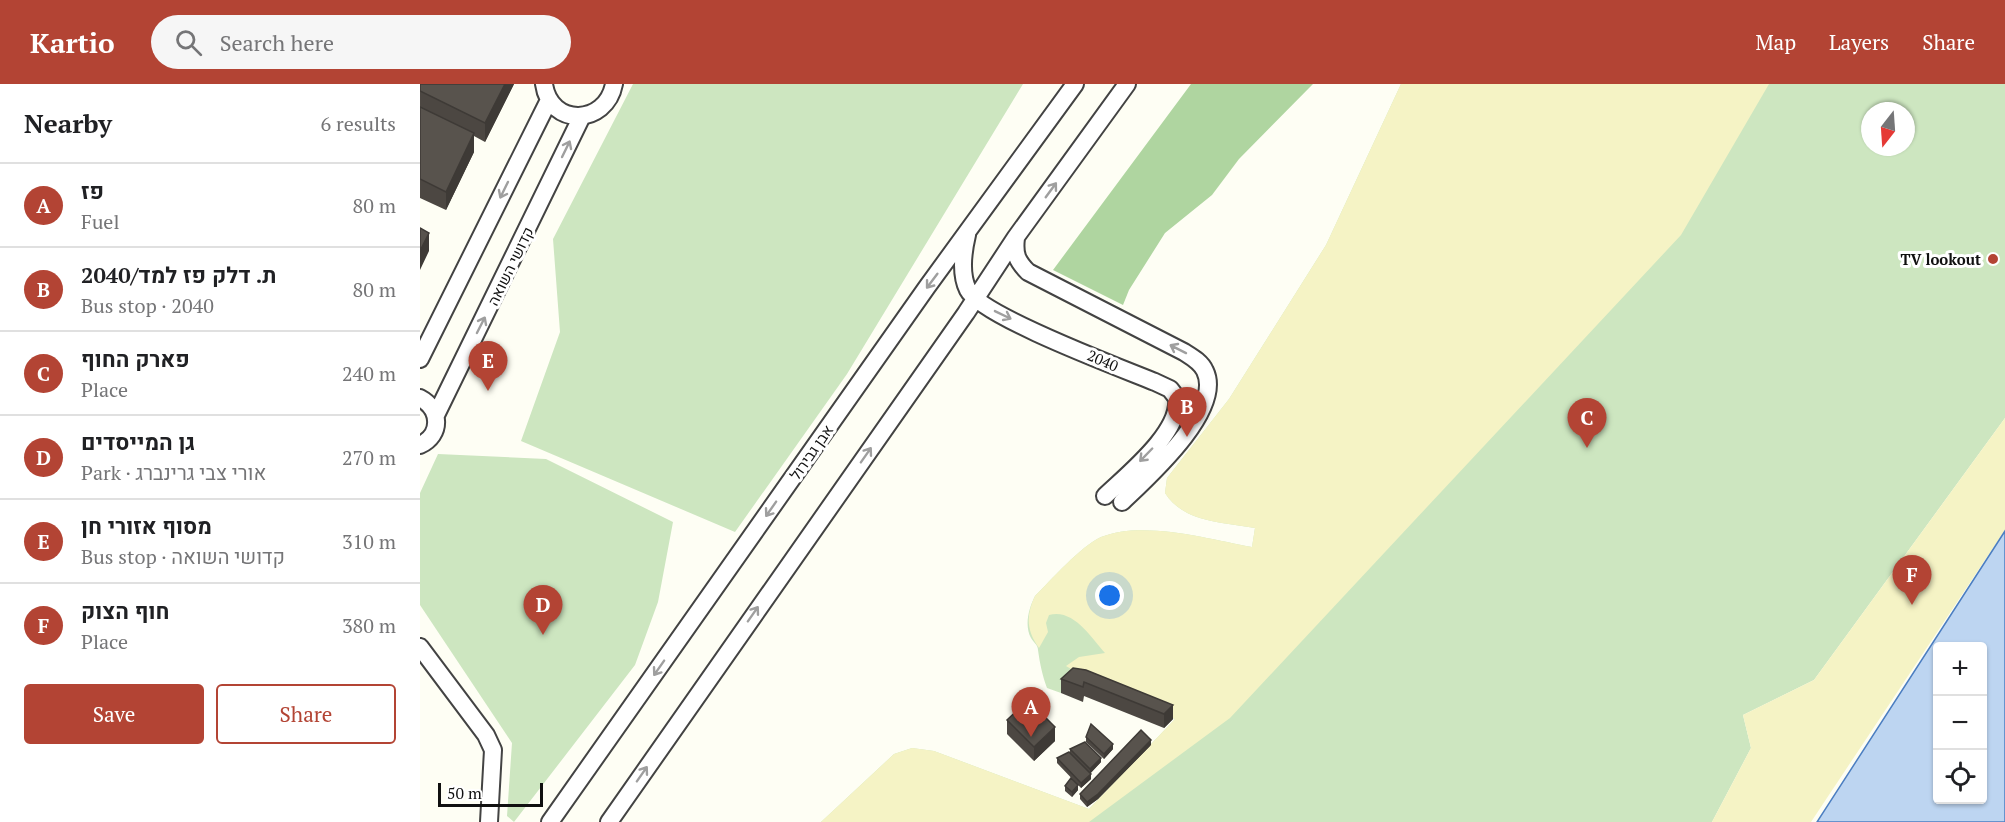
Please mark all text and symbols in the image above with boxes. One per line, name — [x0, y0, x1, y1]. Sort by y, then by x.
search box — [151, 15, 571, 69]
text: Kartio — [30, 24, 115, 61]
icon: search — [172, 26, 205, 59]
text: Search here — [220, 28, 334, 57]
text: Map — [1755, 28, 1796, 56]
text: Layers — [1829, 28, 1889, 56]
text: Share — [1922, 28, 1975, 56]
north arrow — [1861, 102, 1915, 156]
text: Nearby — [24, 106, 112, 140]
text: 6 results — [321, 110, 396, 137]
one-way arrow — [560, 141, 572, 159]
text: פז — [81, 176, 104, 205]
one-way arrow — [498, 180, 509, 198]
one-way arrow — [1045, 182, 1057, 198]
text: A — [36, 192, 51, 219]
text: 80 m — [353, 192, 396, 219]
text: Fuel — [81, 208, 119, 235]
street label: קדושי השואה — [482, 223, 538, 309]
place label: TV lookout — [1901, 249, 1981, 269]
marker: TV lookout — [1986, 252, 2000, 266]
text: ת. דלק פז למד/2040 — [81, 260, 276, 289]
one-way arrow — [926, 272, 938, 288]
text: B — [37, 276, 50, 303]
text: 80 m — [353, 276, 396, 303]
text: Bus stop · 2040 — [81, 292, 214, 319]
one-way arrow — [993, 310, 1011, 322]
one-way arrow — [476, 317, 488, 335]
pin: E — [468, 342, 508, 391]
one-way arrow — [1169, 343, 1187, 354]
text: פארק החוף — [81, 344, 190, 373]
street label: 2040 — [1084, 345, 1122, 375]
text: C — [37, 360, 50, 387]
text: 240 m — [342, 360, 396, 387]
text: Place — [81, 376, 128, 403]
pin: B — [1168, 388, 1206, 437]
pin: C — [1568, 398, 1606, 448]
street label: אבן גבירול — [785, 420, 837, 484]
text: גן המייסדים — [81, 427, 195, 456]
text: D — [36, 444, 51, 471]
text: 270 m — [342, 444, 396, 471]
one-way arrow — [860, 447, 872, 463]
one-way arrow — [1138, 448, 1153, 463]
text: Park · אורי צבי גרינברג — [81, 459, 266, 486]
one-way arrow — [765, 500, 777, 516]
text: מסוף אזורי חן — [81, 511, 212, 540]
text: E — [37, 528, 50, 555]
text: 310 m — [342, 528, 396, 555]
text: Bus stop · קדושי השואה — [81, 543, 285, 570]
pin: F — [1892, 556, 1932, 605]
your location — [1095, 581, 1124, 610]
pin: D — [524, 586, 562, 635]
text: חוף הצוק — [81, 596, 169, 625]
one-way arrow — [747, 606, 759, 622]
text: F — [38, 612, 49, 639]
text: 380 m — [342, 612, 396, 639]
text: Place — [81, 628, 128, 655]
map controls — [1933, 642, 1987, 804]
button: + — [1933, 642, 1987, 696]
one-way arrow — [653, 660, 665, 676]
button: Save — [24, 684, 204, 744]
button: Share — [216, 684, 396, 744]
pin: A — [1012, 688, 1050, 737]
button: − — [1933, 696, 1987, 750]
button: locate — [1933, 750, 1987, 804]
one-way arrow — [636, 766, 648, 782]
scale bar — [438, 780, 543, 808]
text: 50 m — [447, 782, 482, 804]

